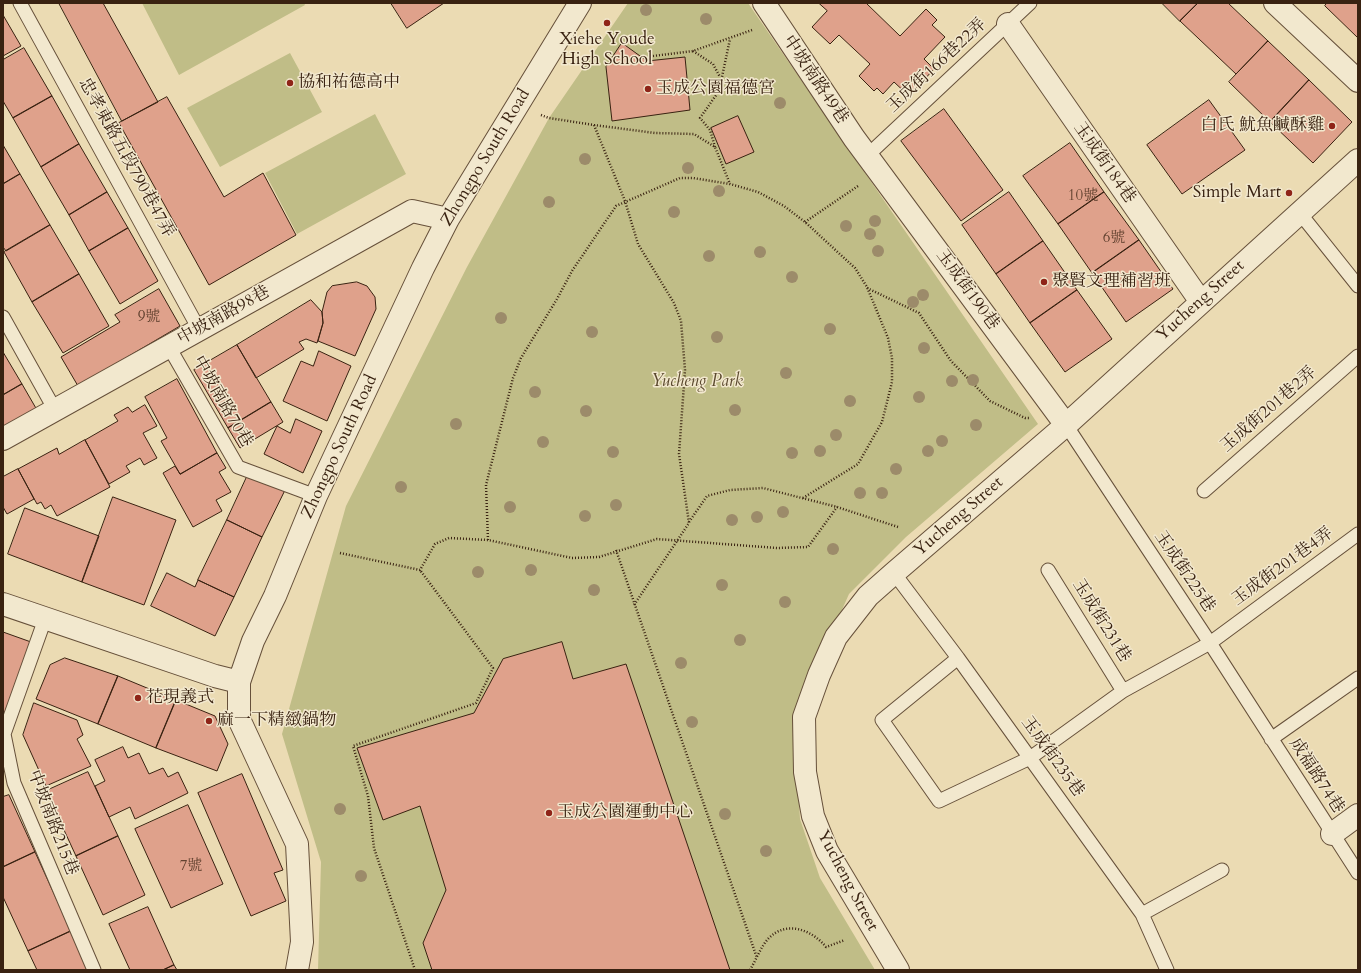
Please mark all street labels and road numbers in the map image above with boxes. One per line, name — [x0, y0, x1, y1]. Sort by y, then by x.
street label: 玉成街166巷22弄 — [883, 15, 991, 117]
street label: 中坡南路49巷 — [778, 32, 852, 128]
street label: 忠孝東路五段790巷47弄 — [74, 75, 178, 241]
street label: Zhongpo South Road — [437, 86, 535, 230]
street label: 玉成街184巷 — [1069, 119, 1139, 207]
street label: 玉成街190巷 — [931, 246, 1003, 334]
street label: Yucheng Street — [1153, 256, 1249, 346]
street label: 中坡南路98巷 — [174, 282, 274, 350]
street label: 中坡南路70巷 — [188, 353, 256, 451]
street label: 玉成街201巷2弄 — [1217, 363, 1321, 457]
street label: Zhongpo South Road — [298, 372, 382, 522]
street label: Yucheng Street — [910, 473, 1008, 561]
street label: 玉成街201巷4弄 — [1229, 524, 1337, 610]
street label: 玉成街225巷 — [1149, 527, 1219, 617]
street label: 玉成街231巷 — [1067, 576, 1135, 666]
street label: 玉成街235巷 — [1016, 713, 1088, 801]
street label: 成福路74巷 — [1284, 735, 1348, 817]
street label: 中坡南路215巷 — [23, 767, 81, 879]
street label: Yucheng Street — [812, 827, 882, 935]

